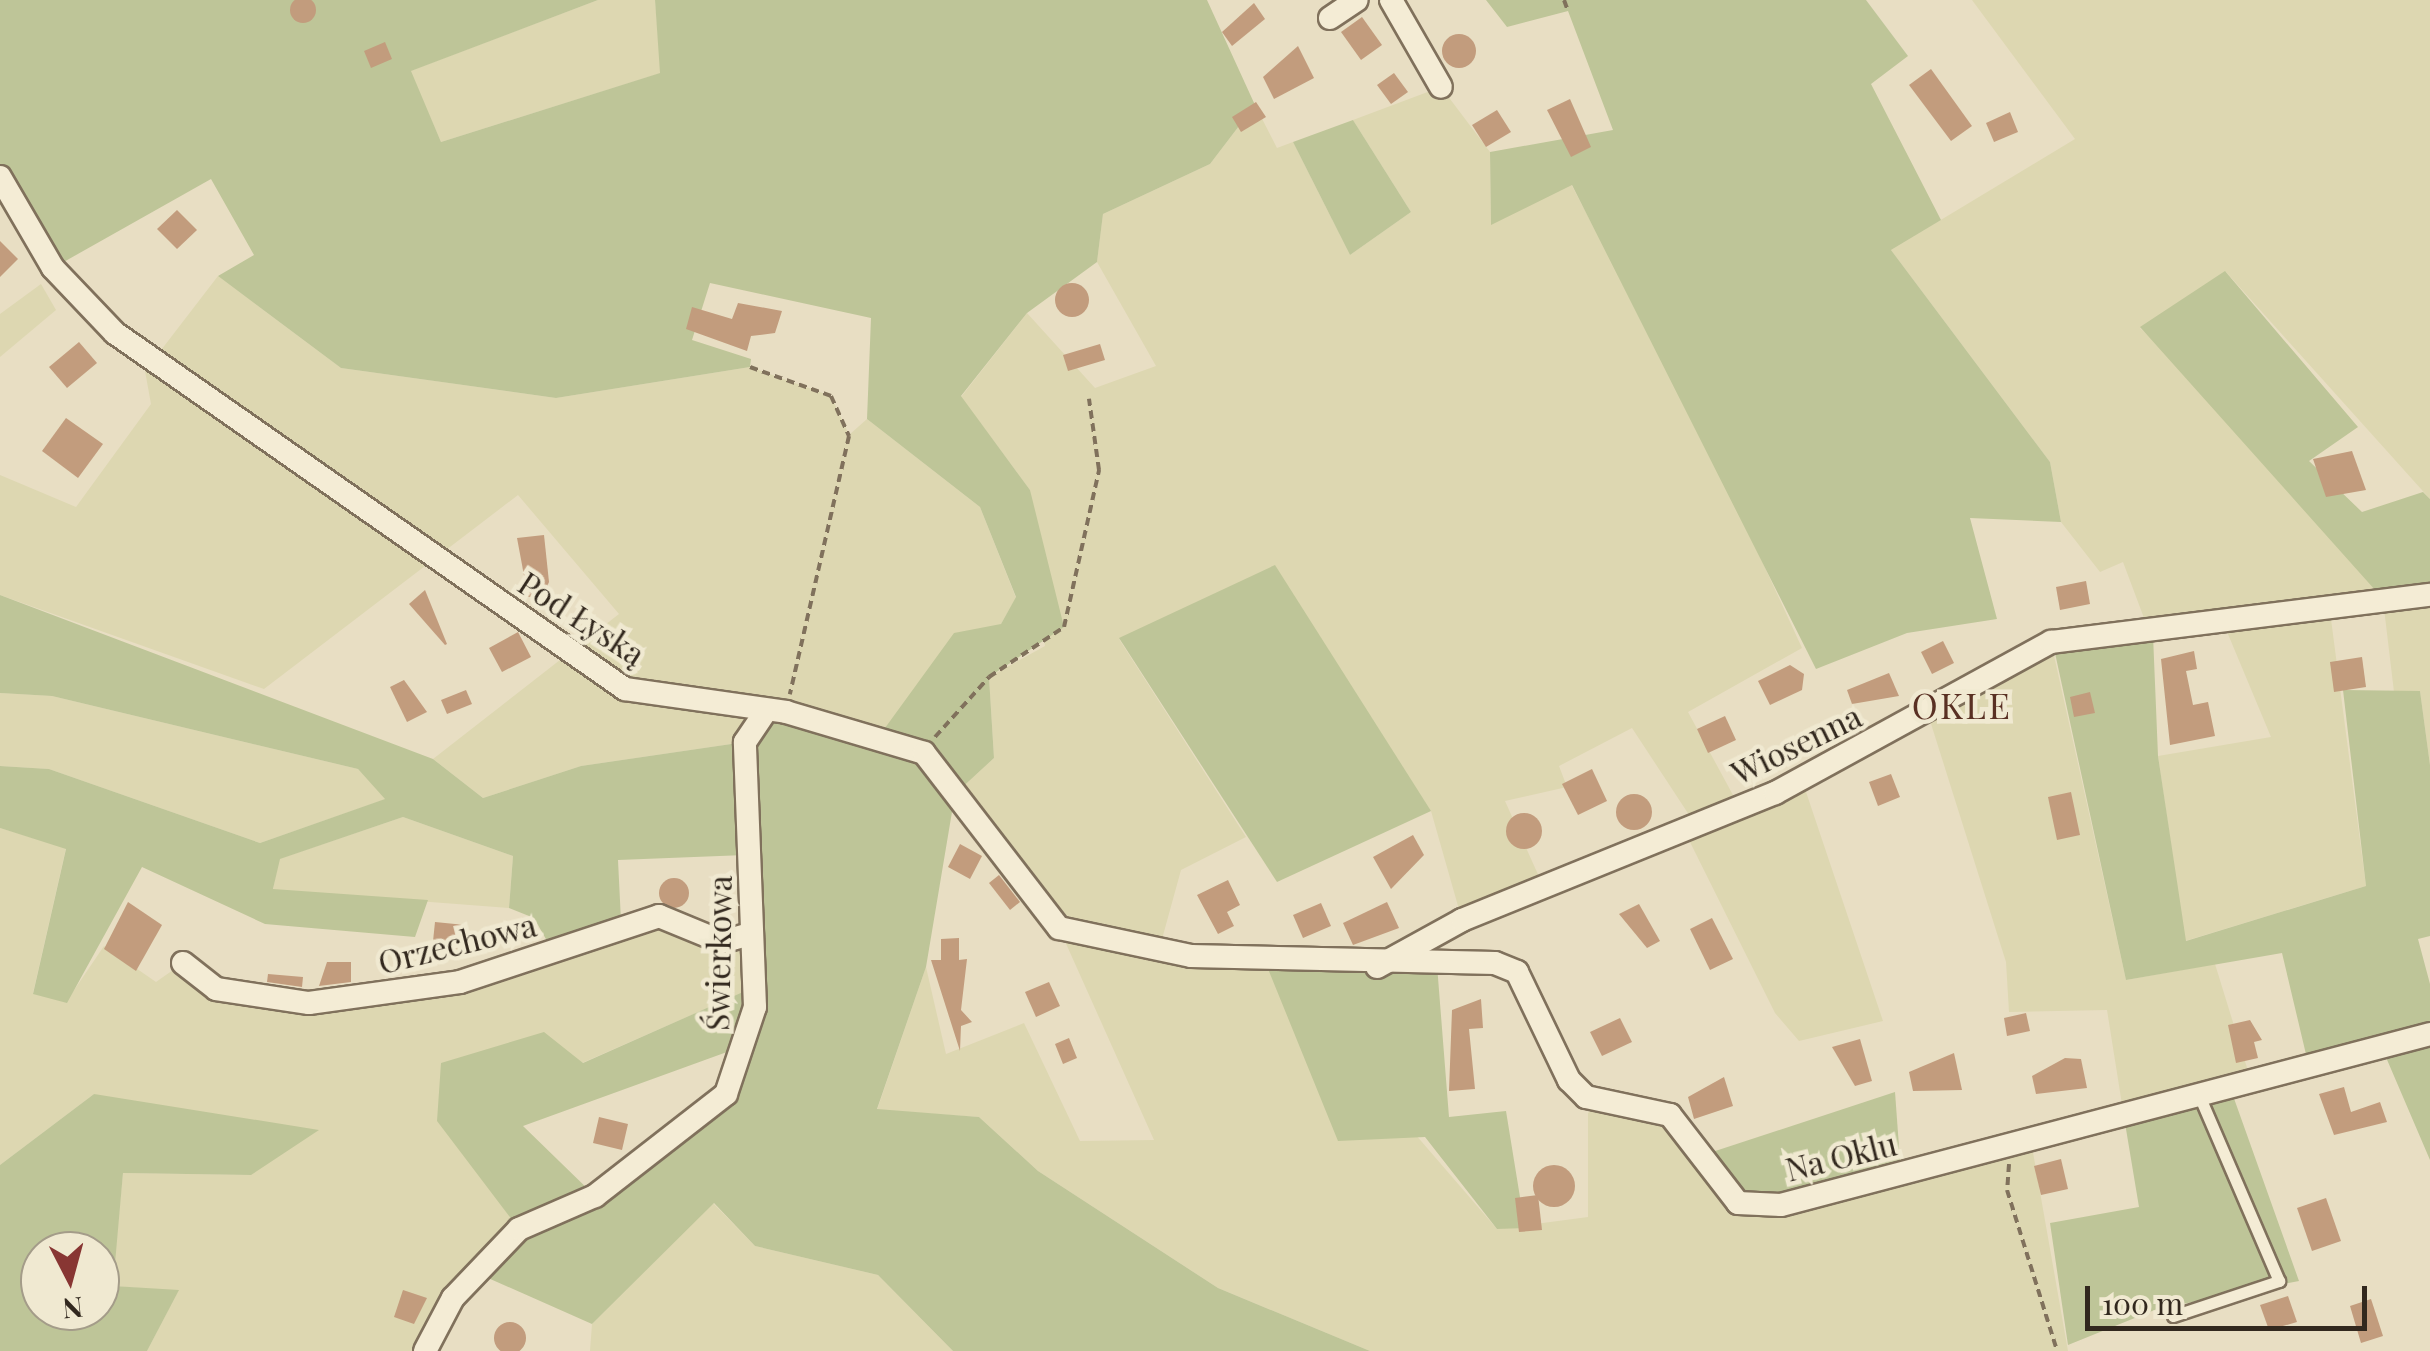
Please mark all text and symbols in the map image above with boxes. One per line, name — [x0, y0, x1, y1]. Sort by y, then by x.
street label: Pod Łyską — [512, 563, 652, 673]
district label: OKLE — [1912, 684, 2012, 726]
street label: Wiosenna — [1725, 696, 1867, 792]
street label: Świerkowa — [697, 875, 739, 1031]
street label: Orzechowa — [374, 905, 540, 981]
street label: Na Oklu — [1781, 1124, 1901, 1188]
north arrow — [20, 1231, 120, 1331]
scale bar — [2090, 1266, 2372, 1328]
text: 100 m — [2102, 1283, 2183, 1323]
text: N — [61, 1290, 85, 1329]

